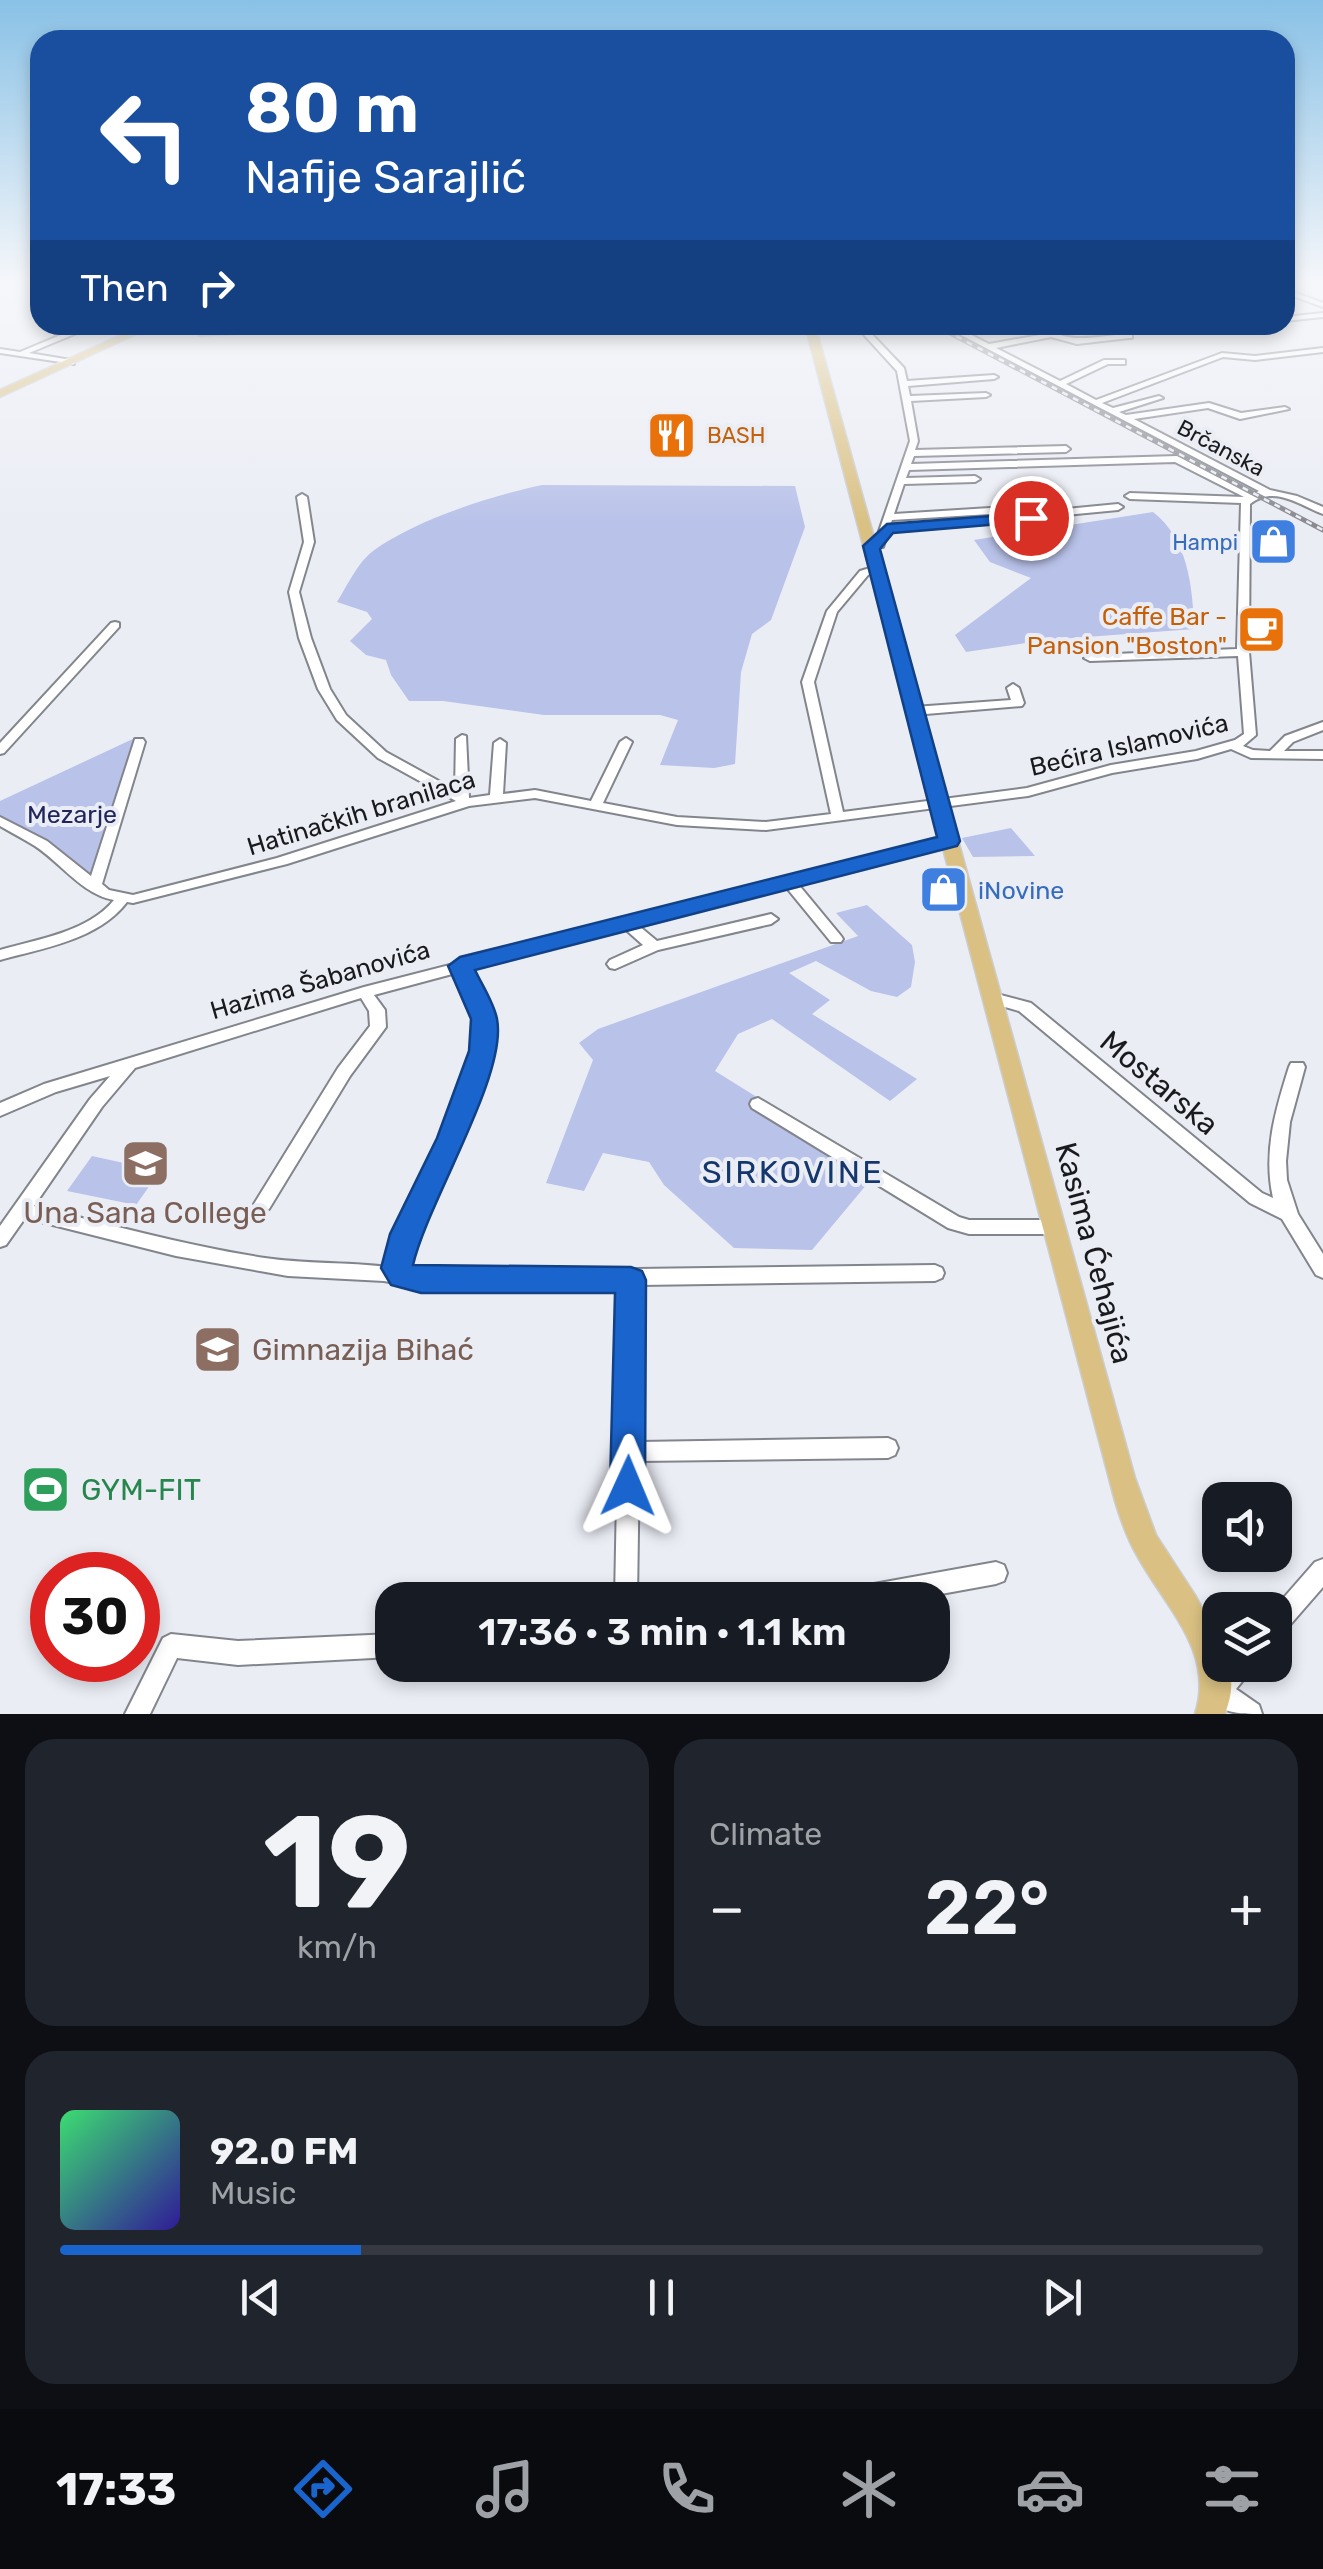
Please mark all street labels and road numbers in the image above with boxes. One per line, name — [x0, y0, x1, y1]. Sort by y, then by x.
street label: Brčanska — [1173, 414, 1269, 482]
street label: Bećira Islamovića — [1027, 708, 1231, 782]
street label: Hatinačkih branilaca — [243, 764, 479, 862]
street label: Hazima Šabanovića — [207, 935, 433, 1025]
street label: Mostarska — [1093, 1023, 1225, 1143]
street label: Kasima Ćehajića — [1047, 1138, 1141, 1368]

